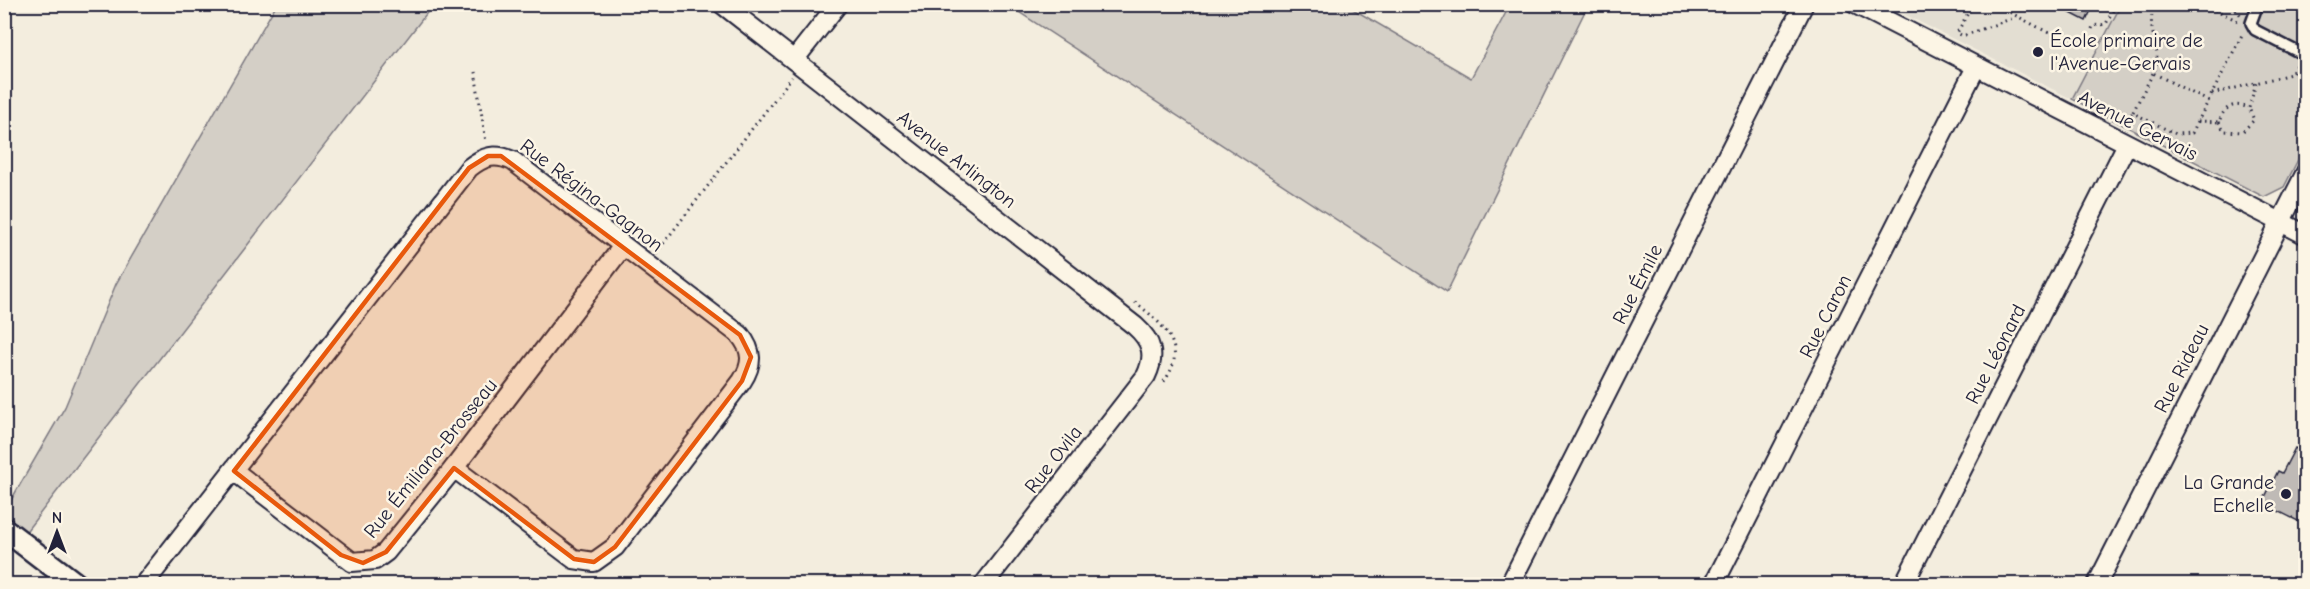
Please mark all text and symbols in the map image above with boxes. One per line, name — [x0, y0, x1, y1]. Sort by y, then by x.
place label: École primaire de l'Avenue-Gervais — [2050, 29, 2203, 75]
marker: École primaire de l'Avenue-Gervais — [2031, 45, 2045, 59]
street label: Avenue Gervais — [2074, 85, 2201, 165]
street label: Avenue Arlington — [893, 106, 1021, 213]
street label: Rue Régina-Gagnon — [516, 134, 668, 257]
street label: Rue Émile — [1608, 241, 1667, 328]
street label: Rue Caron — [1795, 271, 1856, 362]
street label: Rue Léonard — [1961, 301, 2030, 408]
street label: Rue Rideau — [2149, 320, 2214, 416]
street label: Rue Émiliana-Brosseau — [359, 374, 502, 543]
street label: Rue Ovila — [1020, 421, 1087, 498]
place label: La Grande Echelle — [2183, 471, 2274, 517]
marker: La Grande Echelle — [2279, 487, 2293, 501]
north arrow — [27, 502, 87, 562]
text: N — [52, 509, 62, 527]

